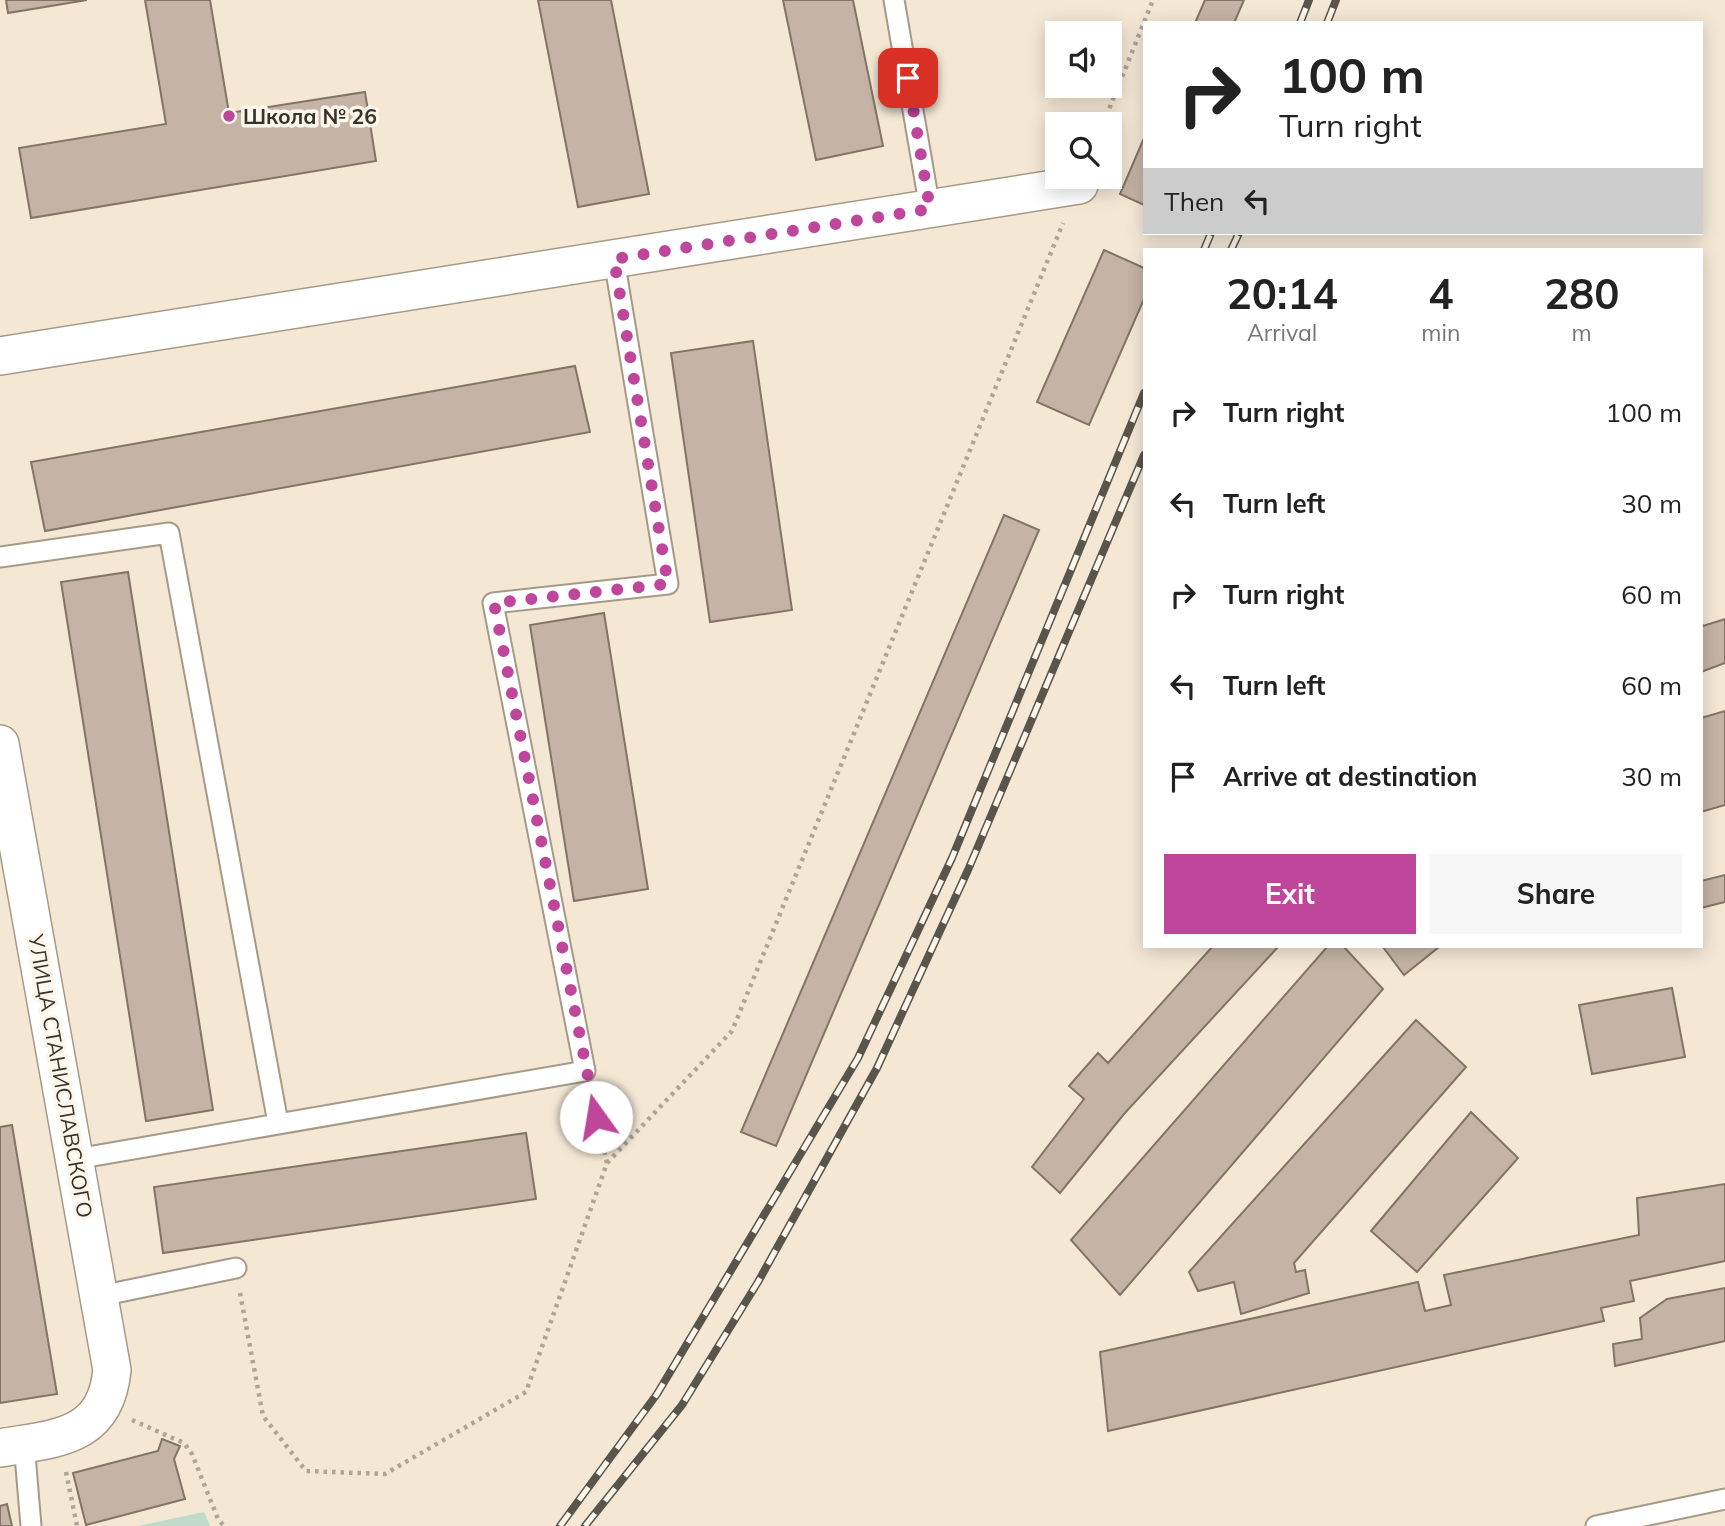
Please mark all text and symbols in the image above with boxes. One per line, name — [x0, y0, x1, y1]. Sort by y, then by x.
map controls — [1045, 21, 1122, 189]
button: sound — [1045, 21, 1122, 98]
text: 100 m — [1279, 44, 1425, 105]
pin — [878, 48, 938, 108]
icon: right — [1164, 49, 1255, 140]
icon: arrive — [889, 59, 927, 97]
place label: Школа № 26 — [243, 103, 377, 129]
text: Turn right — [1279, 105, 1422, 145]
marker: Школа № 26 — [221, 108, 237, 124]
button: search — [1045, 112, 1122, 189]
icon: left — [1238, 182, 1276, 220]
text: Then — [1164, 185, 1224, 218]
text: 20:14 — [1227, 267, 1338, 320]
text: 4 — [1428, 267, 1453, 320]
text: 280 — [1544, 267, 1619, 320]
text: Arrival — [1247, 318, 1317, 347]
text: min — [1421, 318, 1460, 347]
text: m — [1572, 318, 1592, 347]
icon: right — [1164, 394, 1202, 432]
text: Turn right — [1223, 396, 1344, 429]
text: 100 m — [1606, 396, 1682, 429]
icon: left — [1164, 485, 1202, 523]
text: Turn left — [1223, 487, 1325, 520]
text: 30 m — [1621, 487, 1682, 520]
icon: right — [1164, 576, 1202, 614]
text: Turn right — [1223, 578, 1344, 611]
text: 60 m — [1621, 578, 1682, 611]
icon: left — [1164, 667, 1202, 705]
text: Turn left — [1223, 669, 1325, 702]
text: 60 m — [1621, 669, 1682, 702]
icon: arrive — [1164, 758, 1202, 796]
text: Arrive at destination — [1223, 760, 1478, 793]
text: 30 m — [1621, 760, 1682, 793]
button: Exit — [1164, 854, 1416, 934]
button: Share — [1430, 854, 1682, 934]
street label: УЛИЦА СТАНИСЛАВСКОГО — [23, 931, 99, 1220]
position arrow — [559, 1080, 633, 1154]

